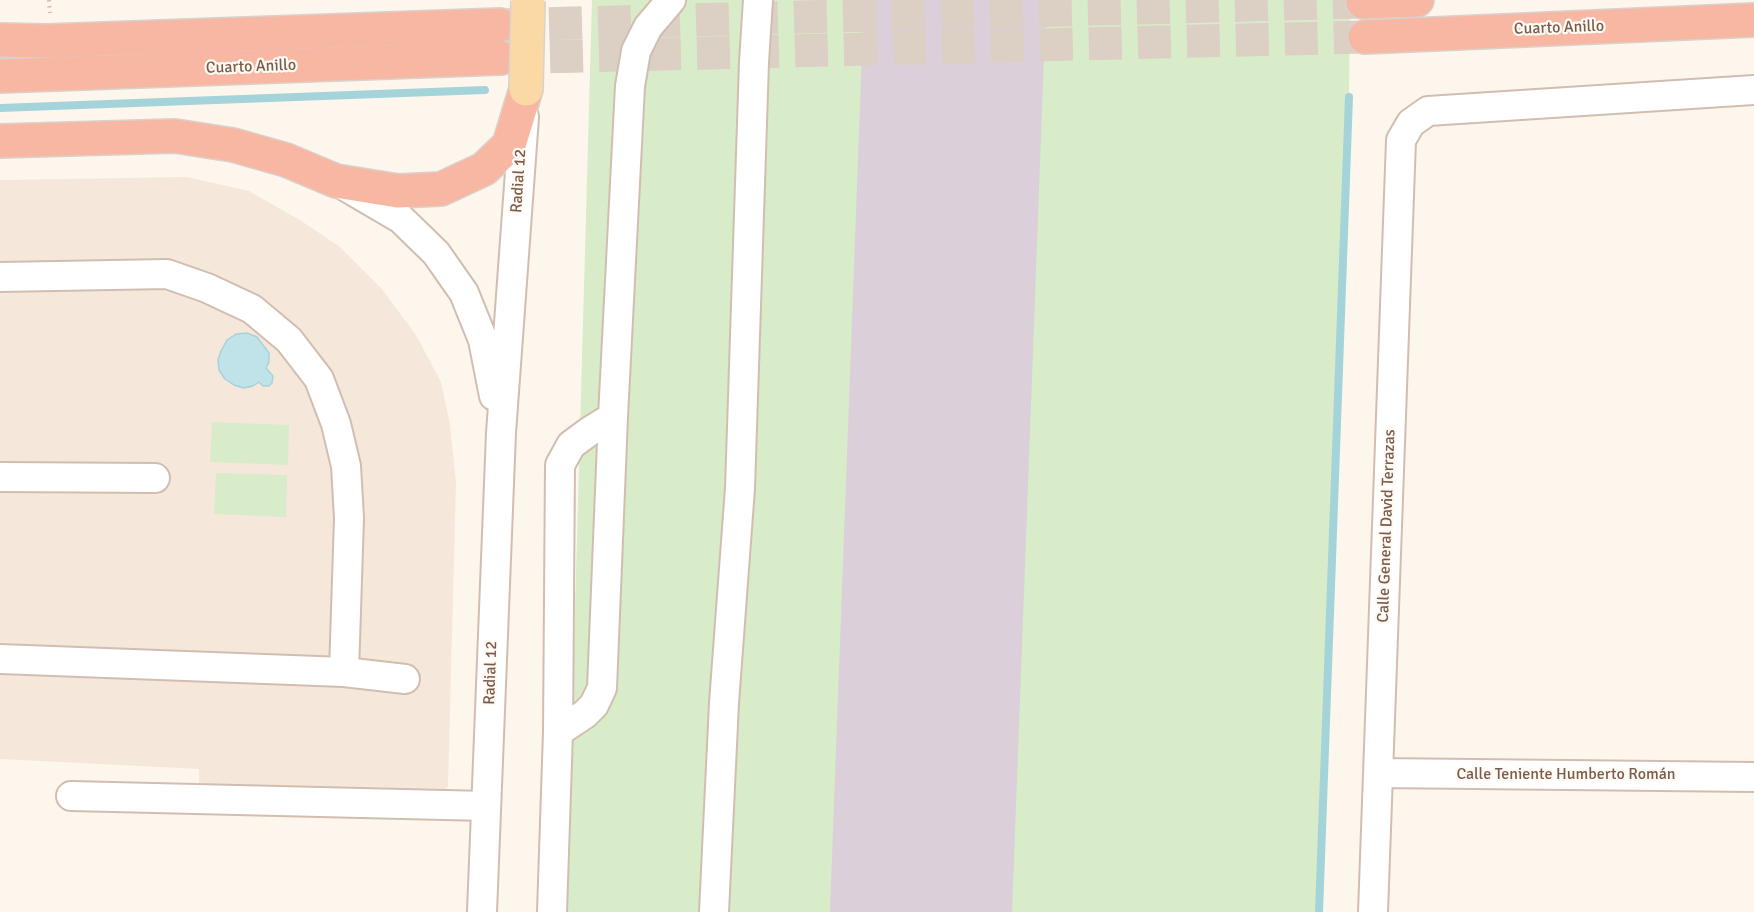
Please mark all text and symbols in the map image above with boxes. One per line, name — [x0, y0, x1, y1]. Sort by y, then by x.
street label: Cuarto Anillo — [1514, 17, 1604, 39]
street label: Cuarto Anillo — [206, 56, 296, 78]
street label: Radial 12 — [507, 148, 531, 214]
street label: Calle General David Terrazas — [1374, 429, 1400, 623]
street label: Radial 12 — [480, 641, 502, 705]
street label: Calle Teniente Humberto Román — [1456, 765, 1676, 785]

